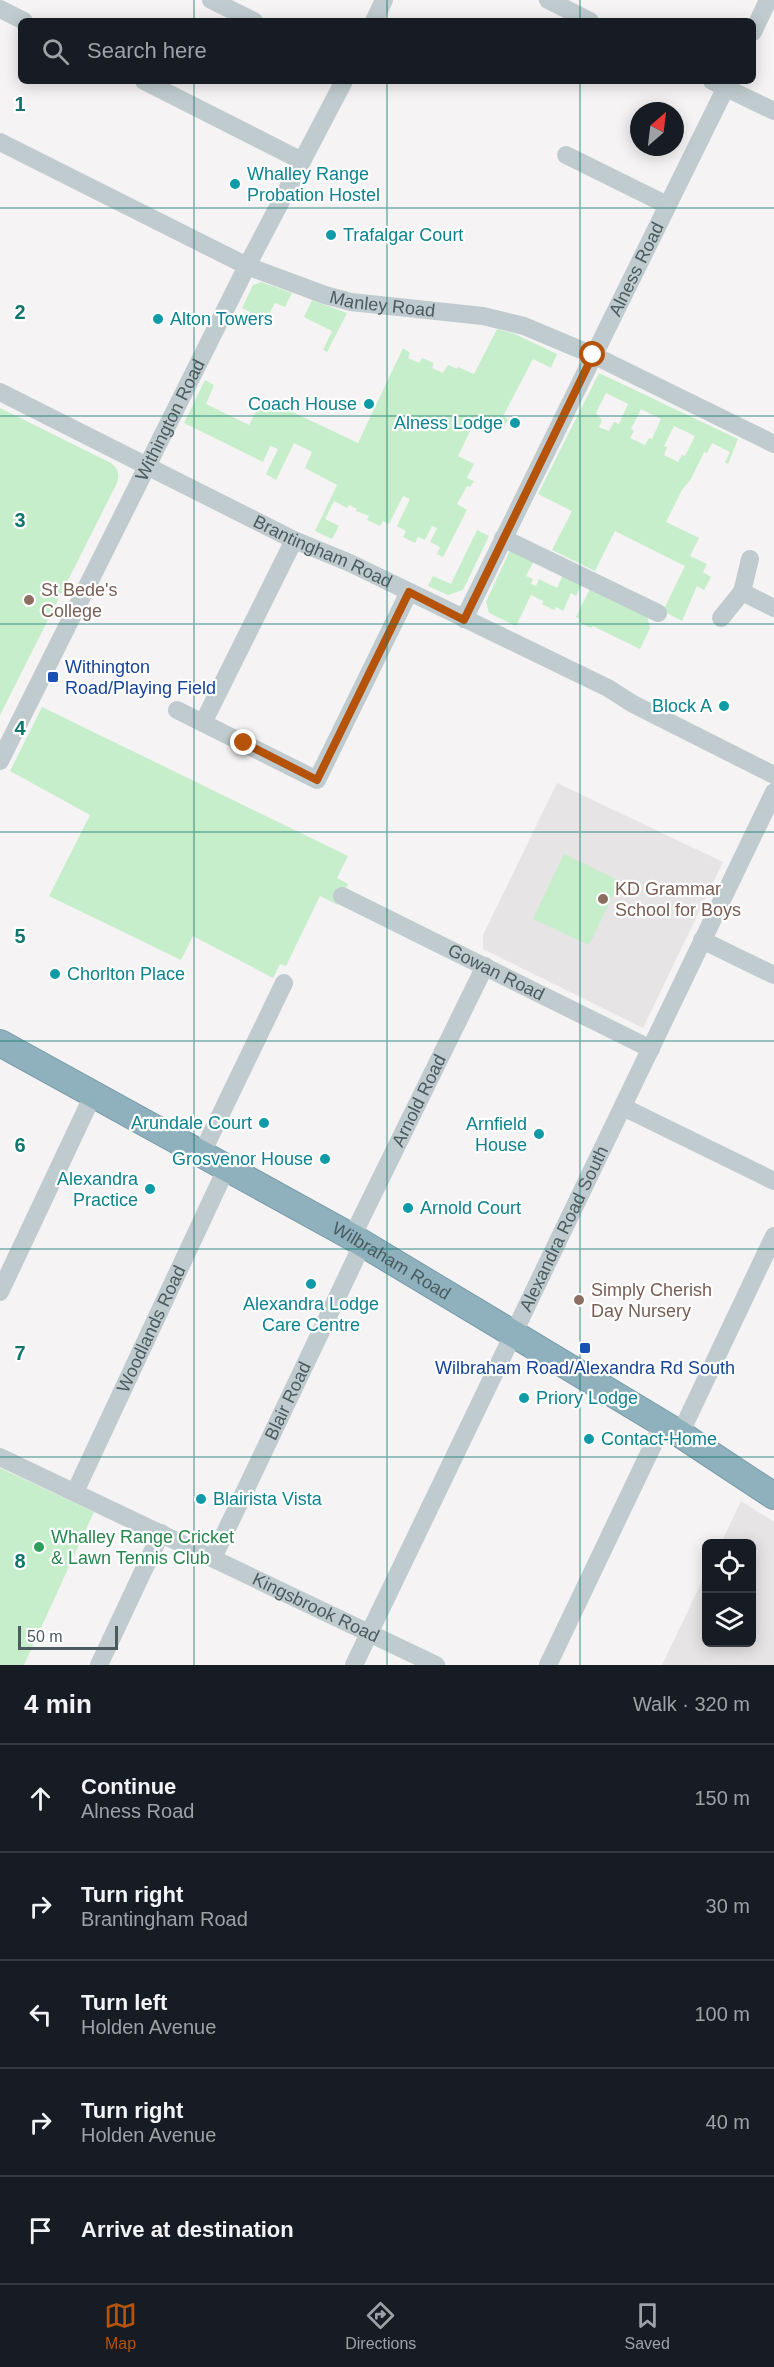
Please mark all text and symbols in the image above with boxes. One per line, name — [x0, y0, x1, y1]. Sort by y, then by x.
search box — [18, 18, 756, 84]
icon: search — [39, 35, 72, 68]
text: Search here — [87, 38, 207, 63]
text: 1 — [14, 93, 26, 115]
north arrow — [630, 102, 684, 156]
place label: Whalley Range Probation Hostel — [247, 164, 380, 205]
marker: Whalley Range Probation Hostel — [228, 177, 242, 191]
street label: Alness Road — [605, 219, 668, 319]
place label: Trafalgar Court — [343, 225, 463, 245]
marker: Trafalgar Court — [324, 228, 338, 242]
street label: Manley Road — [328, 287, 436, 321]
text: 2 — [14, 301, 26, 323]
place label: Alton Towers — [170, 309, 273, 329]
marker: Alton Towers — [151, 312, 165, 326]
route start — [579, 341, 605, 367]
street label: Withington Road — [131, 356, 209, 484]
place label: Coach House — [248, 394, 357, 414]
marker: Coach House — [362, 397, 376, 411]
place label: Alness Lodge — [394, 413, 503, 433]
marker: Alness Lodge — [508, 416, 522, 430]
text: 3 — [14, 509, 26, 531]
street label: Brantingham Road — [250, 511, 395, 592]
place label: St Bede's College — [41, 580, 117, 621]
marker: St Bede's College — [22, 593, 36, 607]
place label: Withington Road/Playing Field — [65, 657, 216, 698]
marker: Withington Road/Playing Field — [46, 670, 60, 684]
place label: Block A — [652, 696, 712, 716]
marker: Block A — [717, 699, 731, 713]
text: 4 — [14, 717, 26, 739]
route end — [230, 729, 256, 755]
place label: KD Grammar School for Boys — [615, 879, 741, 920]
marker: KD Grammar School for Boys — [596, 892, 610, 906]
text: 5 — [14, 925, 26, 947]
street label: Gowan Road — [445, 940, 548, 1005]
place label: Chorlton Place — [67, 964, 185, 984]
marker: Chorlton Place — [48, 967, 62, 981]
street label: Arnold Road — [388, 1051, 450, 1150]
place label: Arundale Court — [131, 1113, 252, 1133]
place label: Arnfield House — [466, 1114, 527, 1155]
marker: Arundale Court — [257, 1116, 271, 1130]
marker: Arnfield House — [532, 1127, 546, 1141]
text: 6 — [14, 1134, 26, 1156]
street label: Alexandra Road South — [516, 1143, 612, 1315]
place label: Grosvenor House — [172, 1149, 313, 1169]
marker: Grosvenor House — [318, 1152, 332, 1166]
place label: Alexandra Practice — [57, 1169, 139, 1210]
marker: Alexandra Practice — [143, 1182, 157, 1196]
place label: Arnold Court — [420, 1198, 521, 1218]
marker: Arnold Court — [401, 1201, 415, 1215]
street label: Wilbraham Road — [329, 1218, 454, 1304]
street label: Woodlands Road — [113, 1262, 190, 1396]
marker: Alexandra Lodge Care Centre — [304, 1277, 318, 1291]
place label: Simply Cherish Day Nursery — [591, 1280, 712, 1321]
marker: Simply Cherish Day Nursery — [572, 1293, 586, 1307]
place label: Alexandra Lodge Care Centre — [243, 1294, 379, 1335]
marker: Wilbraham Road/Alexandra Rd South — [578, 1341, 592, 1355]
text: 7 — [14, 1342, 26, 1364]
place label: Wilbraham Road/Alexandra Rd South — [435, 1358, 735, 1378]
street label: Blair Road — [261, 1359, 315, 1443]
place label: Priory Lodge — [536, 1388, 638, 1408]
marker: Priory Lodge — [517, 1391, 531, 1405]
place label: Contact-Home — [601, 1429, 717, 1449]
marker: Contact-Home — [582, 1432, 596, 1446]
place label: Blairista Vista — [213, 1489, 323, 1509]
marker: Blairista Vista — [194, 1492, 208, 1506]
place label: Whalley Range Cricket & Lawn Tennis Club — [51, 1527, 234, 1568]
map controls — [702, 1539, 756, 1647]
button: locate — [702, 1539, 756, 1593]
marker: Whalley Range Cricket & Lawn Tennis Club — [32, 1540, 46, 1554]
text: 8 — [14, 1550, 26, 1572]
street label: Kingsbrook Road — [249, 1569, 383, 1646]
button: layers — [702, 1593, 756, 1647]
scale bar — [18, 1623, 118, 1650]
text: 50 m — [27, 1628, 63, 1645]
text: 4 min — [24, 1689, 92, 1719]
text: Walk · 320 m — [633, 1693, 750, 1715]
text: Continue — [81, 1774, 176, 1799]
icon: ahead — [24, 1782, 57, 1815]
text: 150 m — [694, 1787, 750, 1809]
text: Alness Road — [81, 1800, 194, 1822]
text: Turn right — [81, 1882, 183, 1907]
icon: right — [24, 1890, 57, 1923]
text: 30 m — [706, 1895, 750, 1917]
text: Brantingham Road — [81, 1908, 248, 1930]
text: Turn left — [81, 1990, 167, 2015]
icon: left — [24, 1998, 57, 2031]
text: 100 m — [694, 2003, 750, 2025]
text: Holden Avenue — [81, 2016, 216, 2038]
text: Turn right — [81, 2098, 183, 2123]
icon: right — [24, 2106, 57, 2139]
text: 40 m — [706, 2111, 750, 2133]
text: Holden Avenue — [81, 2124, 216, 2146]
icon: arrive — [24, 2214, 57, 2247]
text: Arrive at destination — [81, 2217, 294, 2242]
tab: Map — [104, 2299, 137, 2353]
tab: Directions — [345, 2299, 416, 2353]
tab: Saved — [625, 2299, 670, 2353]

